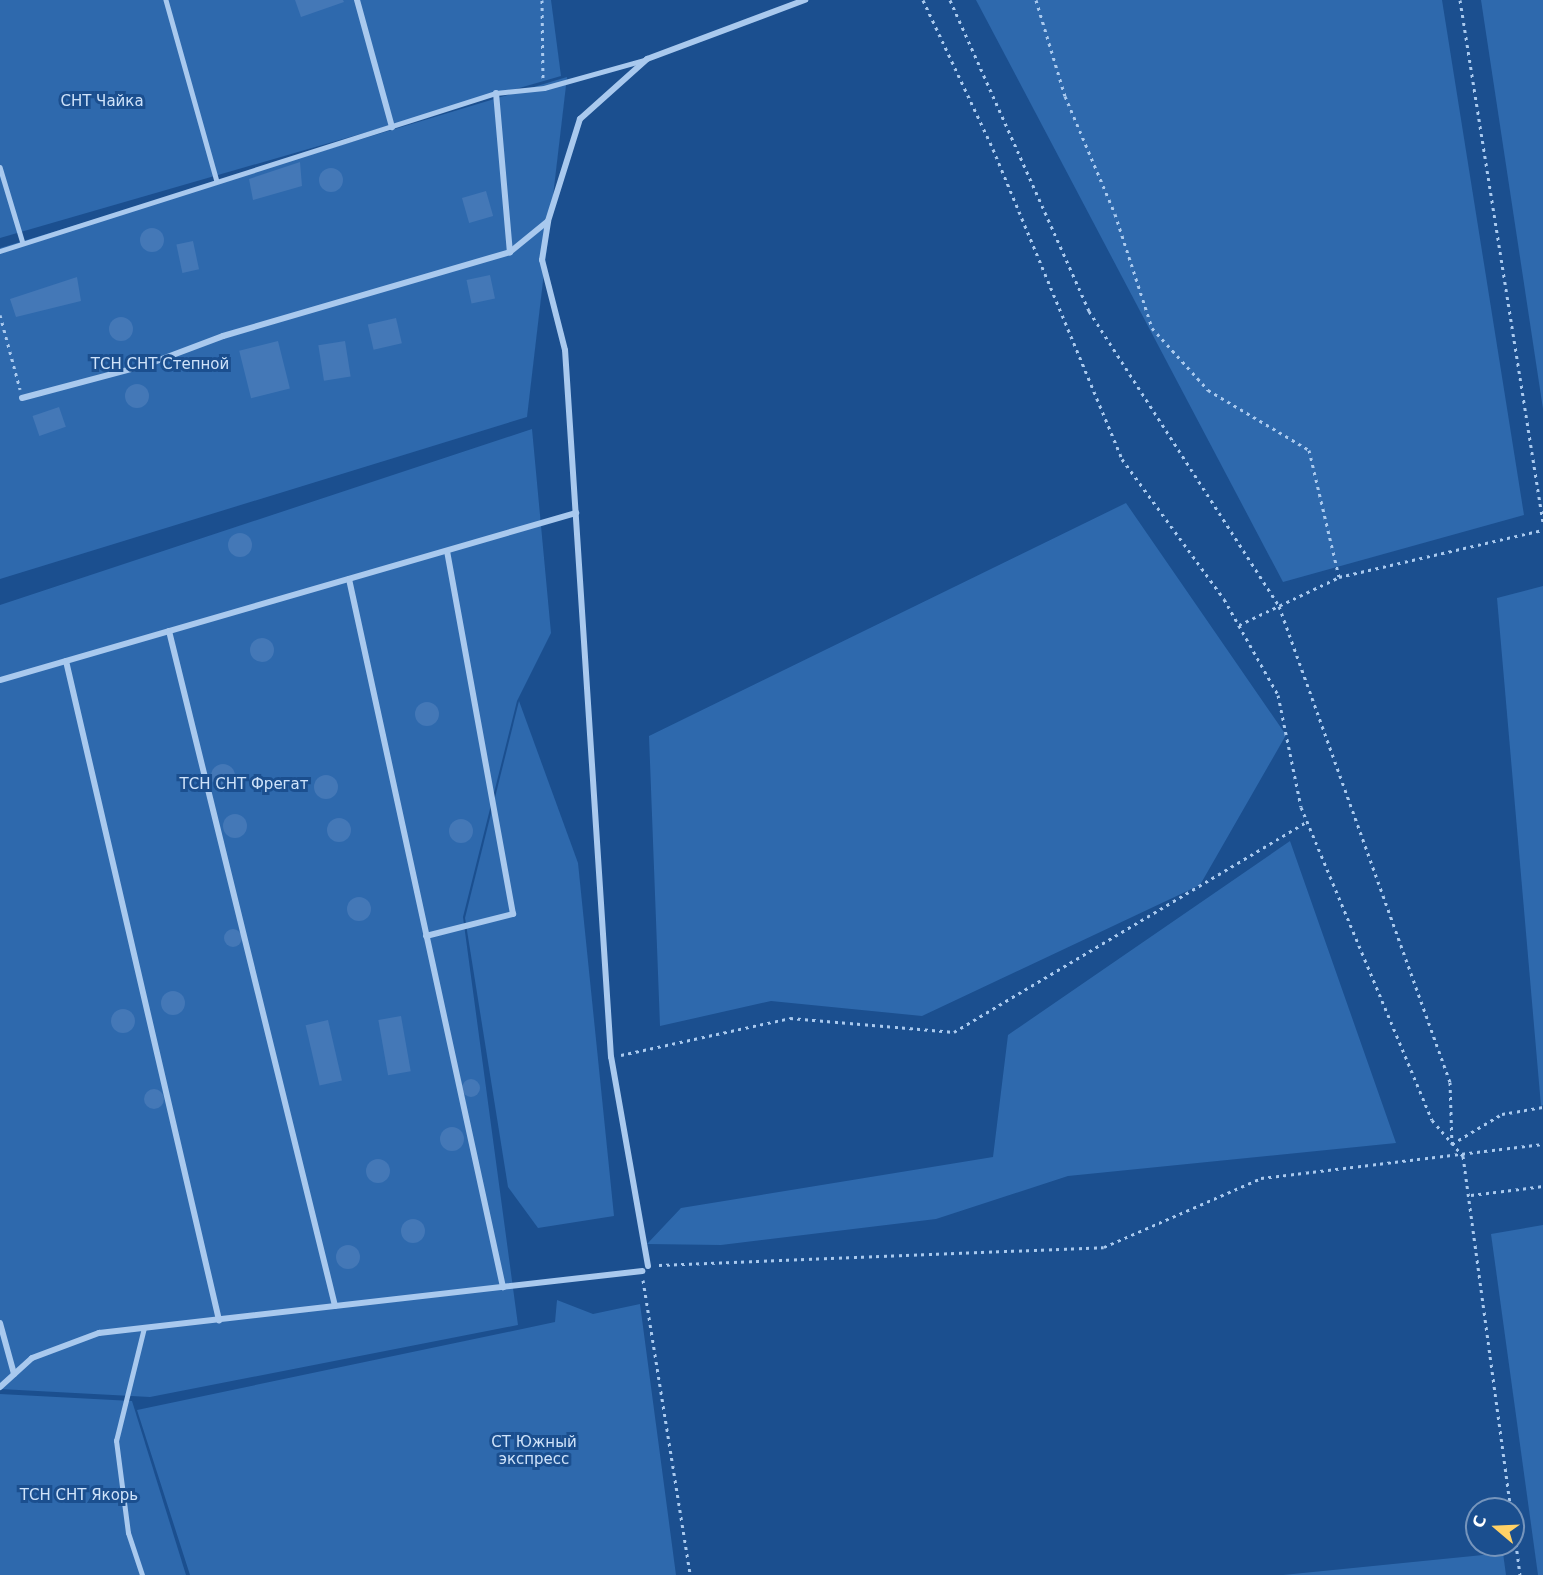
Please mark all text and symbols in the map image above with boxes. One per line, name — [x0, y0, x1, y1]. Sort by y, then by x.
park label: СНТ Чайка — [60, 93, 144, 111]
park label: ТСН СНТ Степной — [91, 356, 229, 374]
park label: ТСН СНТ Фрегат — [180, 776, 308, 794]
park label: СТ Южный экспресс — [491, 1433, 577, 1468]
park label: ТСН СНТ Якорь — [20, 1487, 138, 1505]
north arrow — [1465, 1497, 1525, 1557]
text: С — [1469, 1513, 1490, 1530]

